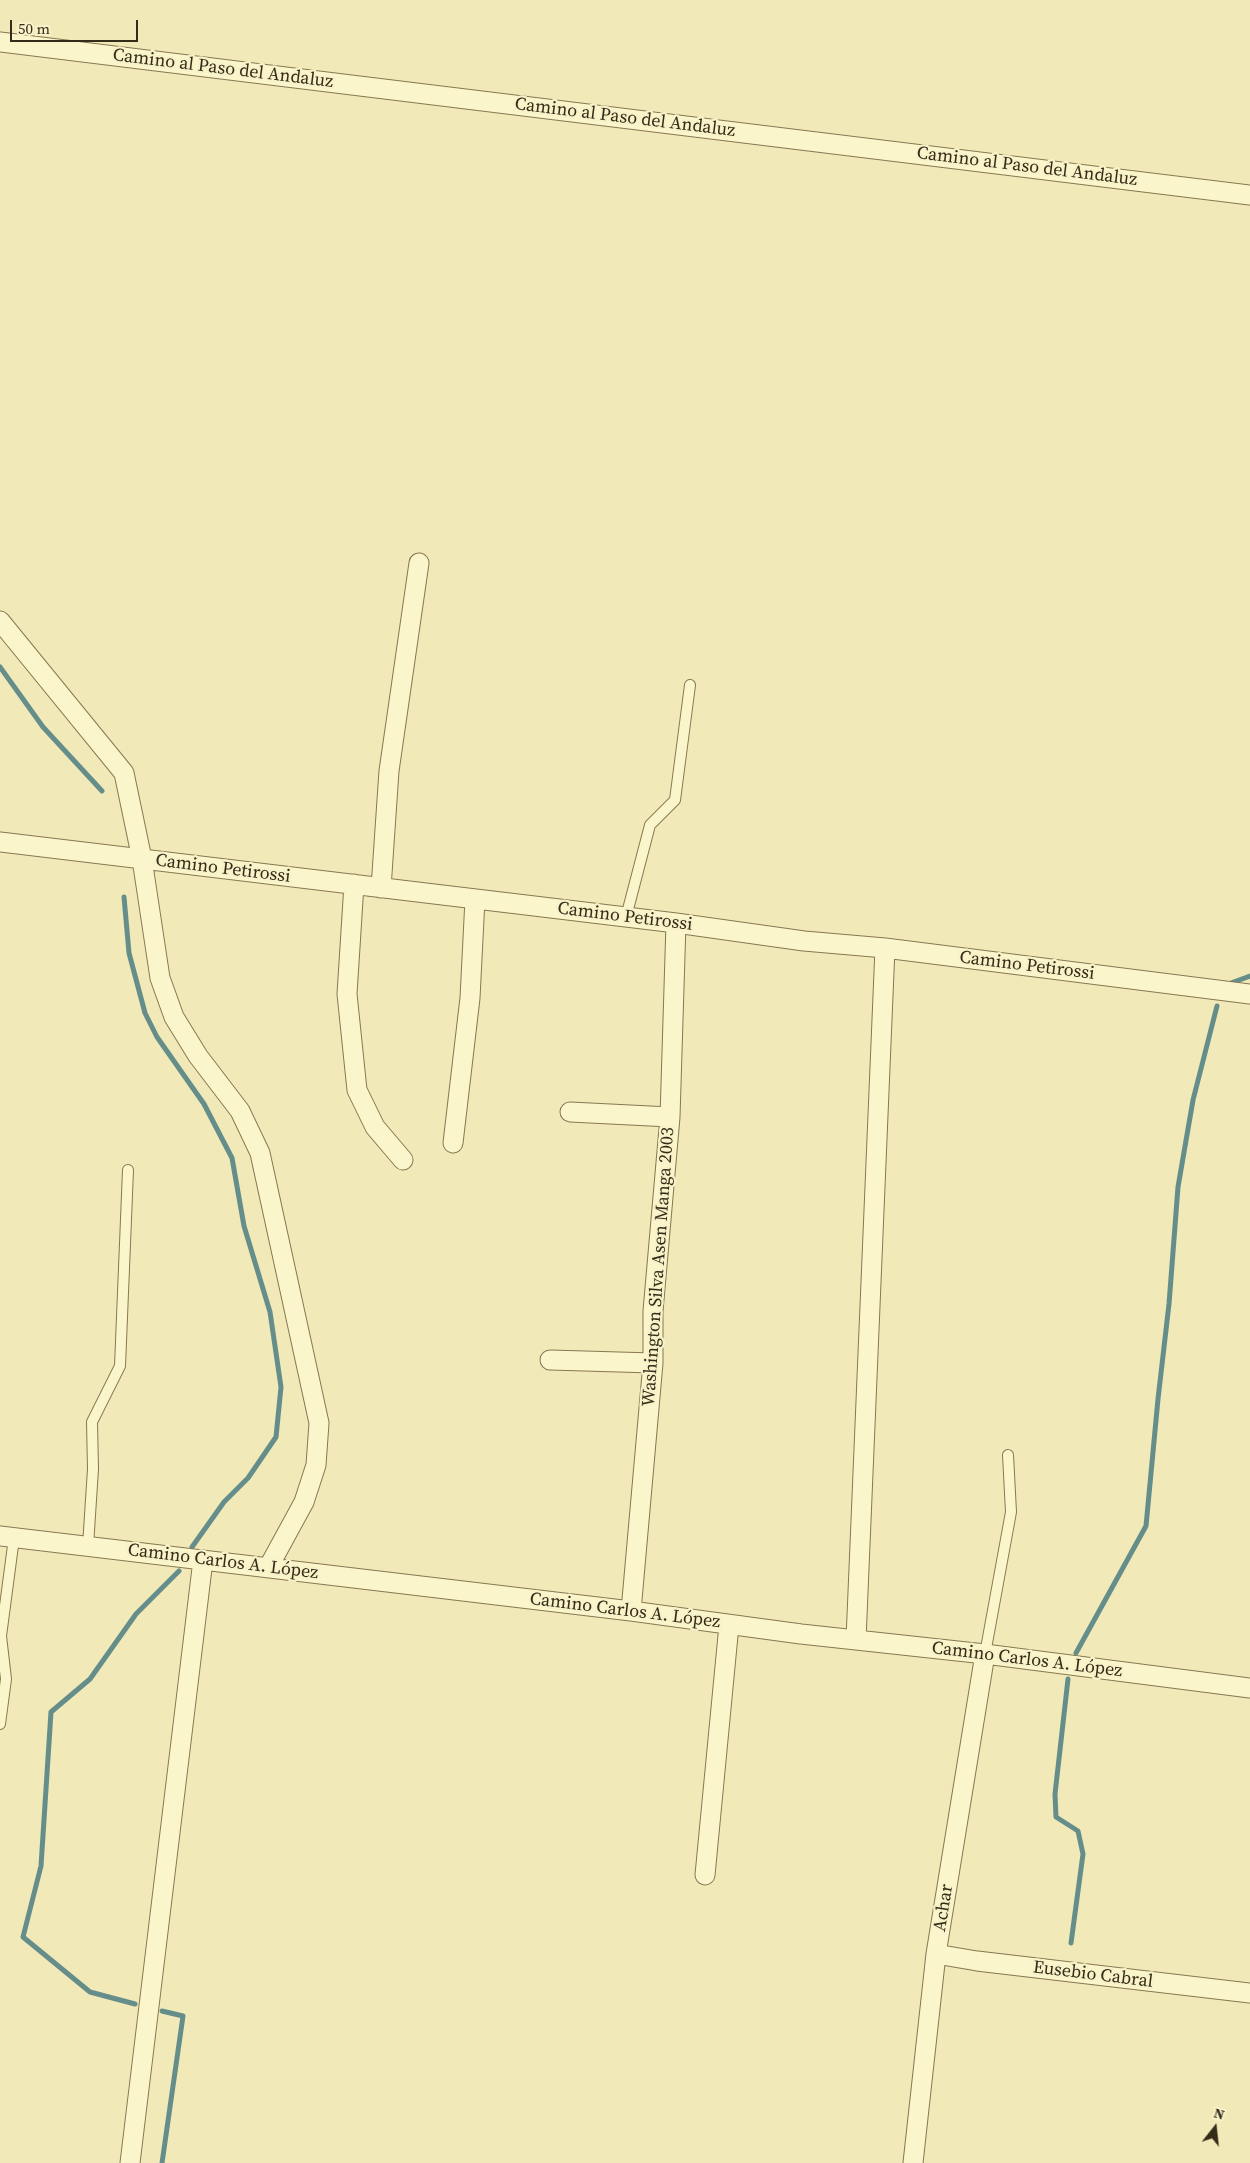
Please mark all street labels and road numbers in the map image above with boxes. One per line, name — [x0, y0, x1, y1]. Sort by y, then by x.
street label: Camino al Paso del Andaluz — [111, 45, 335, 93]
street label: Camino al Paso del Andaluz — [513, 94, 737, 142]
street label: Camino al Paso del Andaluz — [915, 143, 1139, 191]
street label: Camino Petirossi — [154, 850, 292, 888]
street label: Camino Petirossi — [556, 898, 694, 936]
street label: Camino Petirossi — [958, 947, 1096, 985]
street label: Washington Silva Asen Manga 2003 — [638, 1126, 680, 1408]
street label: Camino Carlos A. López — [126, 1540, 320, 1584]
street label: Camino Carlos A. López — [528, 1589, 722, 1633]
street label: Camino Carlos A. López — [930, 1638, 1124, 1682]
street label: Achar — [930, 1883, 958, 1933]
street label: Eusebio Cabral — [1032, 1957, 1154, 1993]

